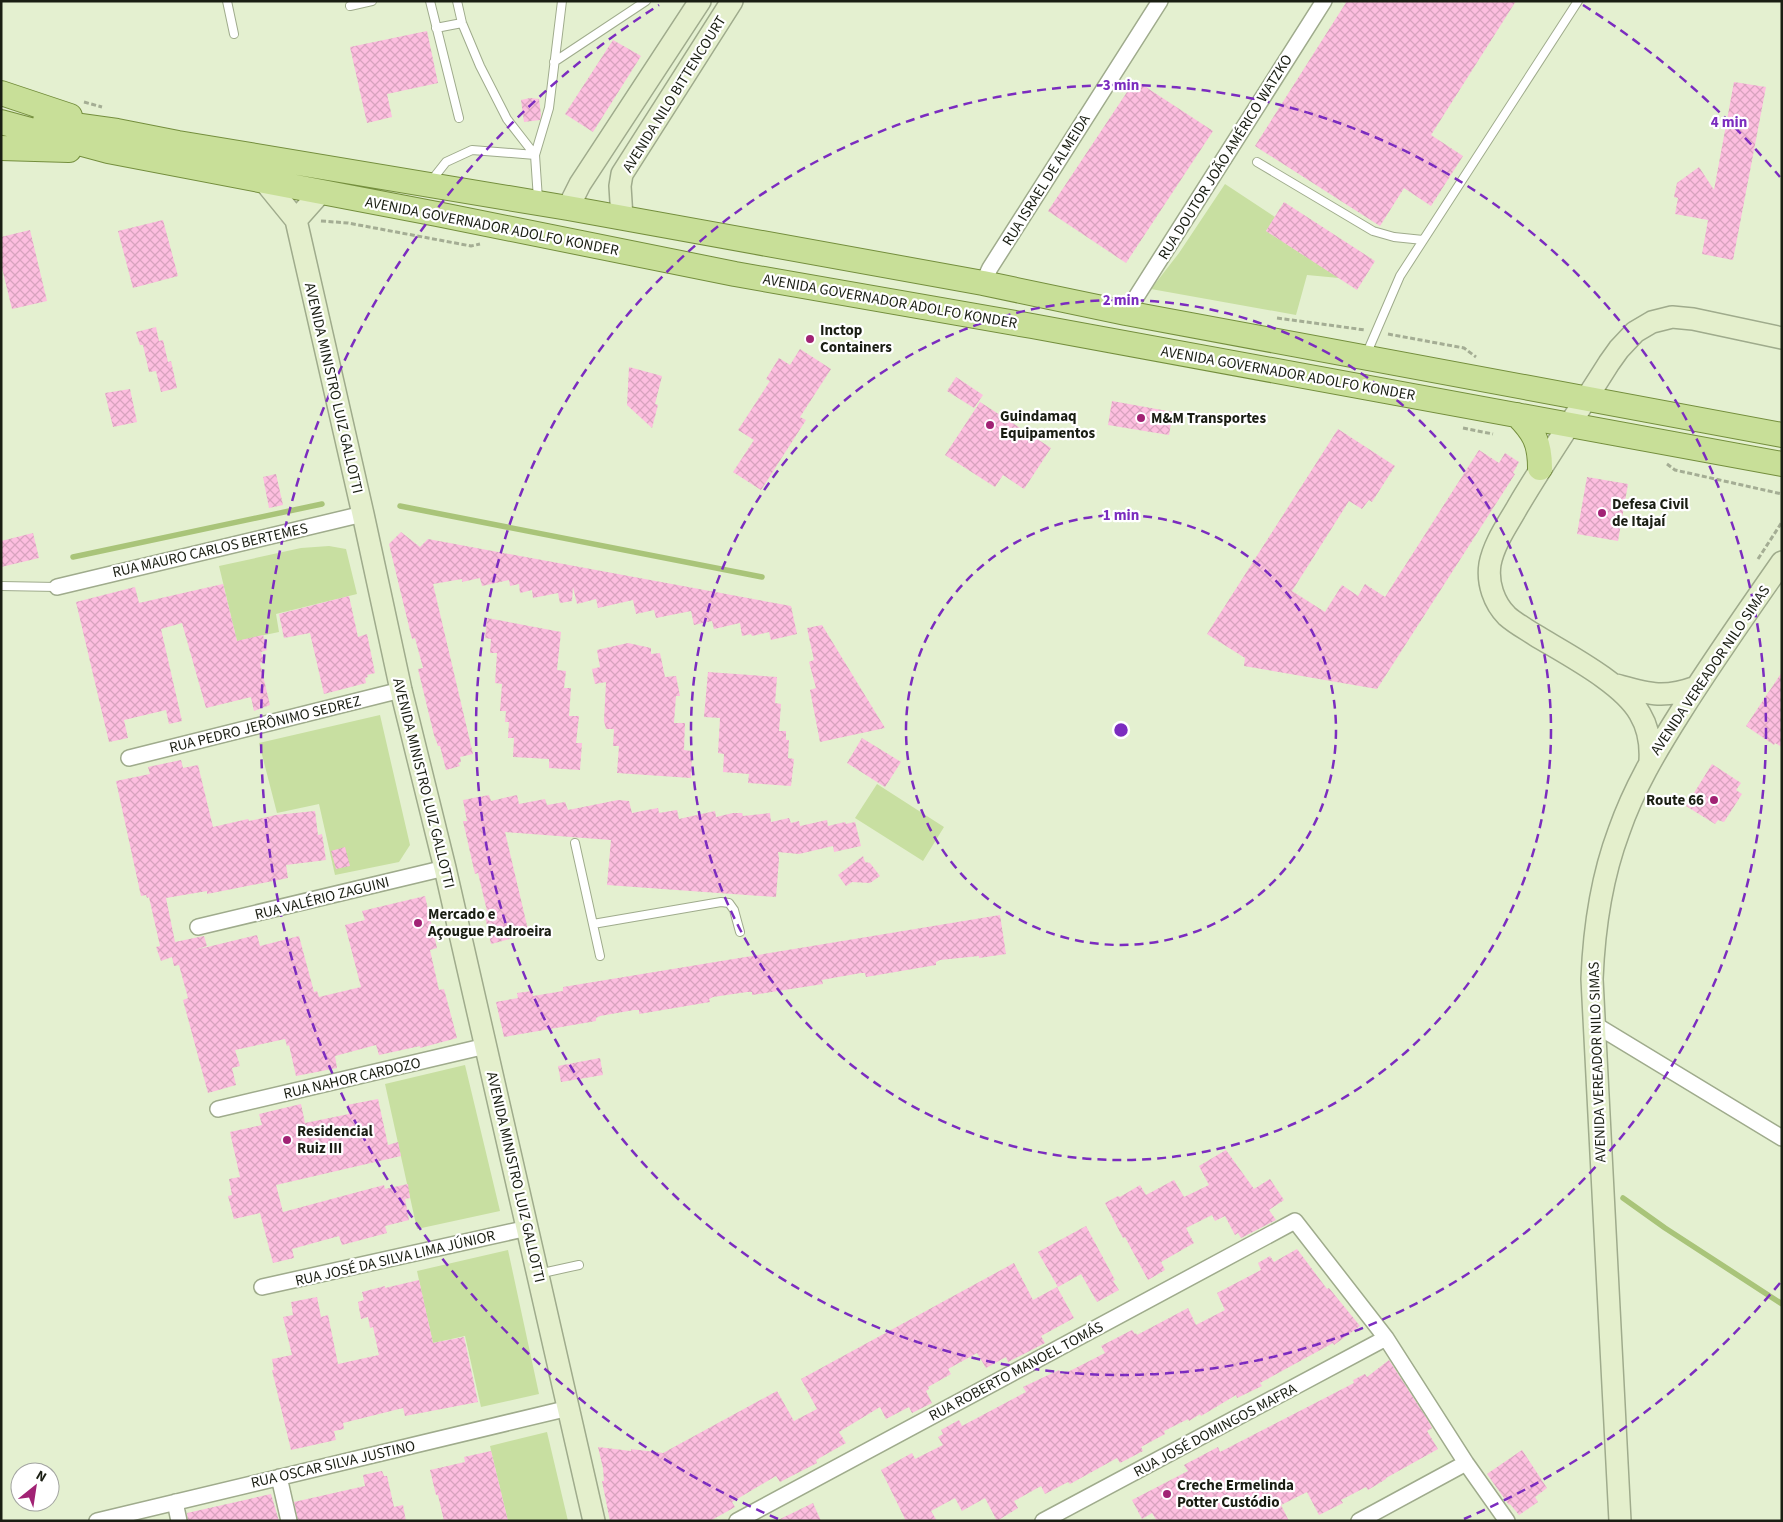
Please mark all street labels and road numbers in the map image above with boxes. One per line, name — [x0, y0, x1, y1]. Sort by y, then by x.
street label: AVENIDA NILO BITTENCOURT — [617, 12, 731, 177]
street label: RUA DOUTOR JOÃO AMÉRICO WATZKO — [1153, 51, 1298, 264]
street label: RUA ISRAEL DE ALMEIDA — [997, 110, 1096, 250]
street label: AVENIDA GOVERNADOR ADOLFO KONDER — [363, 192, 621, 261]
street label: AVENIDA GOVERNADOR ADOLFO KONDER — [761, 269, 1019, 334]
street label: AVENIDA MINISTRO LUIZ GALLOTTI — [299, 281, 368, 496]
street label: AVENIDA GOVERNADOR ADOLFO KONDER — [1159, 341, 1417, 406]
street label: RUA MAURO CARLOS BERTEMES — [110, 518, 310, 583]
street label: AVENIDA VEREADOR NILO SIMAS — [1646, 581, 1775, 759]
street label: AVENIDA MINISTRO LUIZ GALLOTTI — [387, 676, 460, 890]
street label: RUA PEDRO JERÔNIMO SEDREZ — [167, 690, 363, 759]
street label: RUA VALÉRIO ZAGUINI — [253, 872, 392, 925]
street label: AVENIDA VEREADOR NILO SIMAS — [1584, 961, 1611, 1163]
street label: RUA NAHOR CARDOZO — [281, 1052, 423, 1104]
street label: AVENIDA MINISTRO LUIZ GALLOTTI — [481, 1070, 550, 1285]
street label: RUA JOSÉ DA SILVA LIMA JÚNIOR — [293, 1225, 498, 1292]
street label: RUA ROBERTO MANOEL TOMÁS — [925, 1316, 1107, 1426]
street label: RUA JOSÉ DOMINGOS MAFRA — [1130, 1378, 1301, 1482]
street label: RUA OSCAR SILVA JUSTINO — [249, 1435, 417, 1494]

